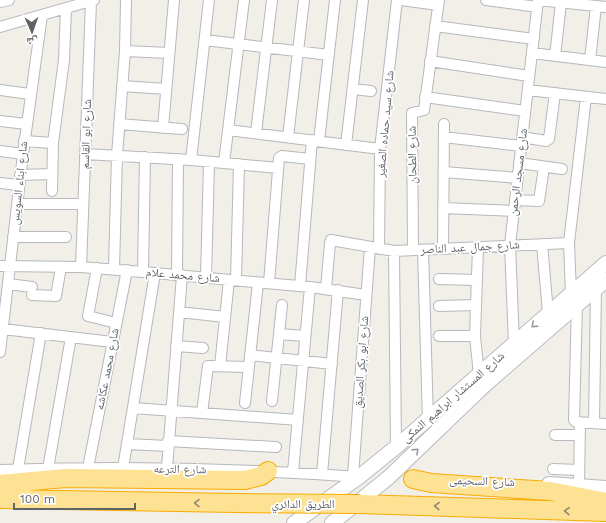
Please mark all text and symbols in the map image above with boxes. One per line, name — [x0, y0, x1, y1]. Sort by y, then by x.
north arrow — [12, 12, 52, 52]
text: ش — [26, 34, 38, 48]
street label: شارع سيد حماده الصغير — [373, 70, 398, 179]
street label: شارع ابو القاسم — [78, 99, 95, 169]
street label: شارع الطحان — [404, 126, 421, 184]
street label: شارع مسجد الرحمن — [506, 127, 531, 217]
street label: شارع ابناء السويس — [8, 140, 31, 226]
street label: شارع جمال عبد الناصر — [419, 237, 520, 258]
street label: شارع محمد علام — [145, 265, 221, 286]
street label: شارع ابو بكر الصديق — [351, 315, 372, 409]
one-way arrow — [531, 321, 539, 328]
street label: شارع محمد عكاشه — [92, 327, 123, 411]
street label: شارع المستشار ابراهيم النمكى — [399, 348, 508, 446]
one-way arrow — [411, 448, 419, 456]
street label: شارع الترعه — [153, 462, 207, 477]
street label: شارع السحيمى — [449, 473, 515, 490]
scale bar — [14, 485, 135, 511]
text: 100 m — [20, 492, 55, 506]
street label: الطريق الدائري — [271, 497, 335, 514]
one-way arrow — [194, 499, 200, 507]
one-way arrow — [434, 502, 440, 510]
one-way arrow — [564, 506, 570, 515]

